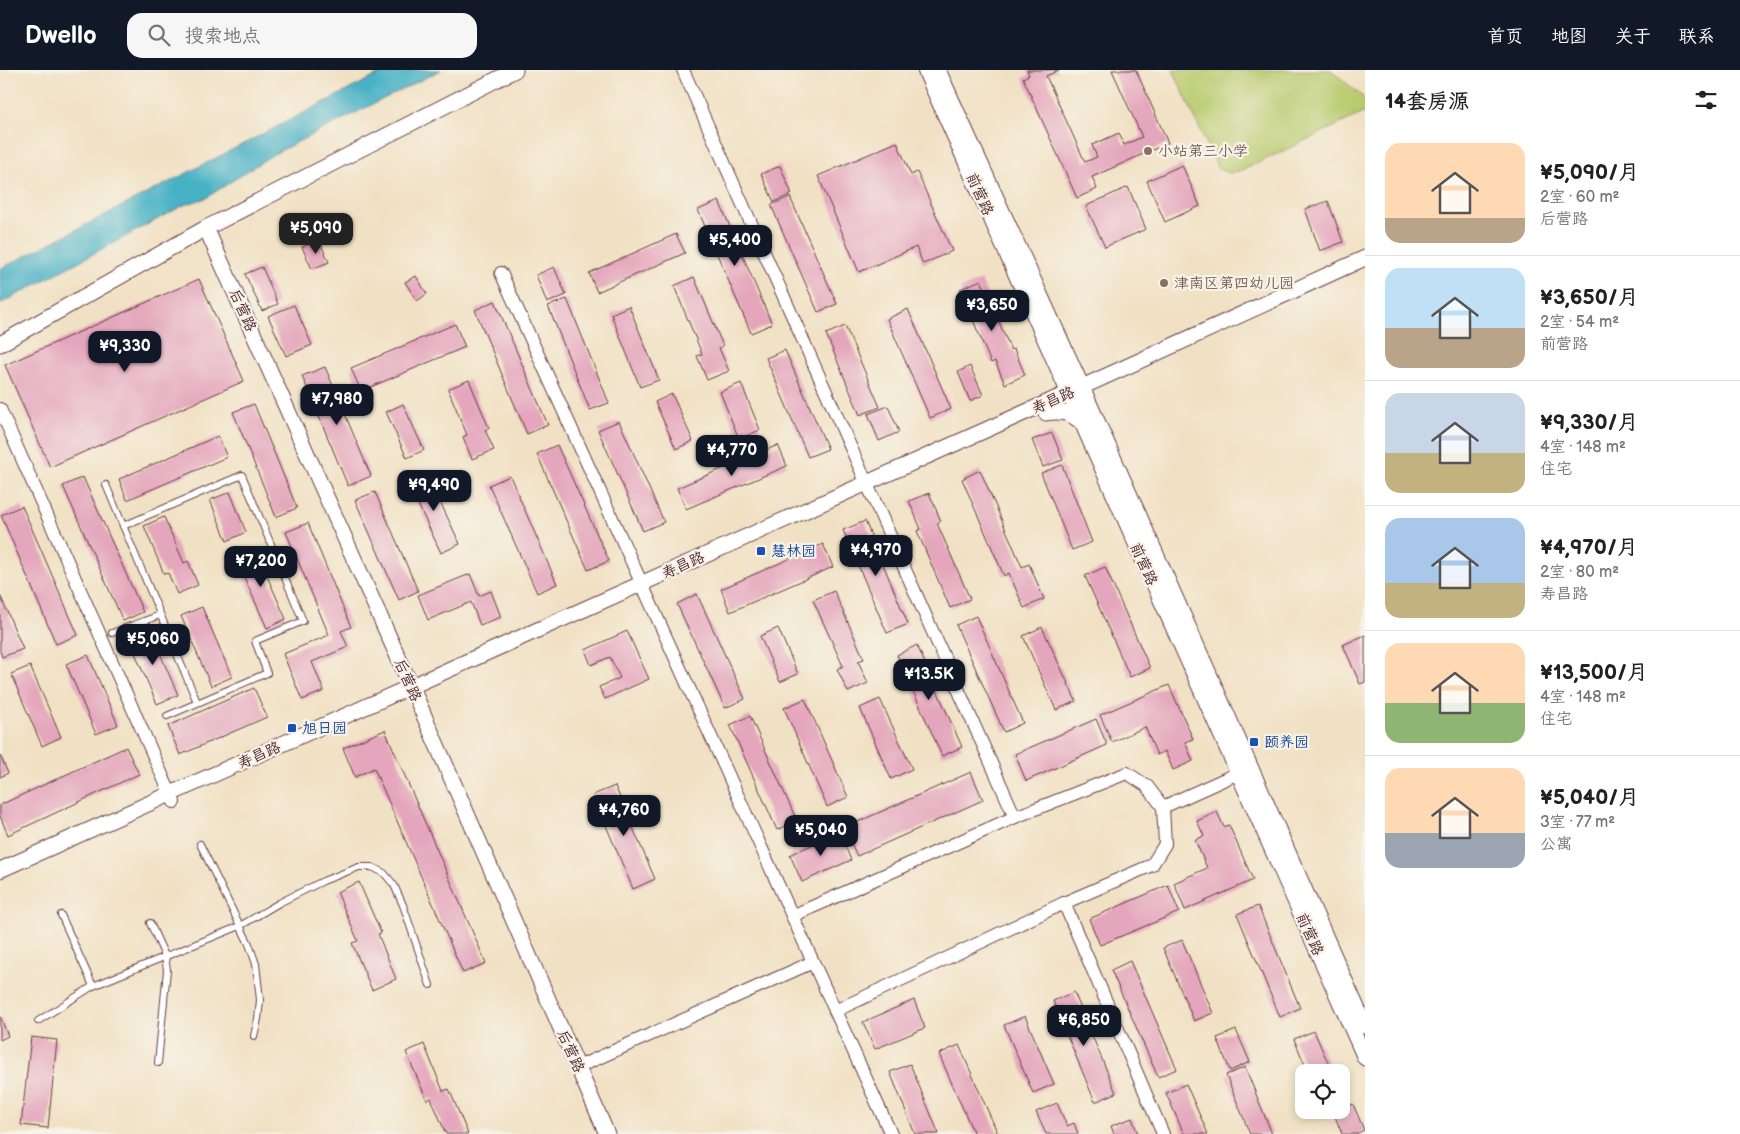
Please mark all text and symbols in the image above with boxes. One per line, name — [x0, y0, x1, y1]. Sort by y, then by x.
search box — [127, 13, 477, 58]
text: Dwello — [25, 21, 97, 50]
icon: search — [145, 21, 173, 49]
text: 搜索地点 — [185, 25, 261, 48]
text: 首页 — [1487, 26, 1523, 47]
text: 地图 — [1551, 26, 1587, 47]
text: 关于 — [1615, 26, 1651, 47]
text: 联系 — [1679, 26, 1715, 47]
icon: filters — [1692, 86, 1720, 114]
text: 14套房源 — [1385, 89, 1469, 114]
place label: 小站第三小学 — [1158, 142, 1248, 161]
marker: 小站第三小学 — [1142, 145, 1154, 157]
text: ¥5,090/月 — [1540, 160, 1639, 185]
icon: home — [1425, 163, 1485, 223]
street label: 前营路 — [962, 170, 997, 219]
text: 2室 · 60 m² — [1540, 188, 1620, 207]
text: 后营路 — [1540, 210, 1588, 229]
pin: ¥5,090 — [275, 212, 357, 255]
text: ¥5,090 — [290, 219, 342, 238]
pin: ¥5,400 — [694, 224, 776, 267]
text: ¥5,400 — [709, 231, 761, 250]
place label: 津南区第四幼儿园 — [1174, 274, 1294, 293]
marker: 津南区第四幼儿园 — [1158, 277, 1170, 289]
text: ¥3,650/月 — [1540, 285, 1639, 310]
street label: 后营路 — [225, 286, 260, 335]
icon: home — [1425, 288, 1485, 348]
pin: ¥3,650 — [951, 290, 1033, 332]
text: ¥3,650 — [966, 296, 1018, 315]
text: 2室 · 54 m² — [1540, 313, 1619, 332]
pin: ¥9,330 — [84, 330, 166, 373]
text: 前营路 — [1540, 335, 1588, 354]
text: ¥9,330 — [99, 337, 151, 356]
street label: 寿昌路 — [1029, 383, 1078, 418]
pin: ¥7,980 — [296, 384, 378, 426]
text: ¥7,980 — [311, 390, 363, 409]
text: ¥9,330/月 — [1540, 410, 1639, 435]
icon: home — [1425, 413, 1485, 473]
pin: ¥4,770 — [691, 434, 773, 477]
text: 4室 · 148 m² — [1540, 438, 1626, 457]
text: ¥4,770 — [707, 441, 757, 460]
text: 住宅 — [1540, 460, 1572, 479]
pin: ¥9,490 — [393, 470, 475, 512]
text: ¥9,490 — [408, 476, 460, 495]
pin: ¥4,970 — [835, 534, 917, 577]
text: ¥4,970/月 — [1540, 535, 1638, 560]
icon: home — [1425, 538, 1485, 598]
street label: 前营路 — [1126, 540, 1161, 589]
text: ¥4,970 — [851, 541, 902, 560]
place label: 慧林园 — [771, 542, 816, 561]
marker: 慧林园 — [755, 545, 767, 557]
pin: ¥7,200 — [220, 546, 302, 588]
street label: 寿昌路 — [659, 548, 708, 583]
text: ¥7,200 — [235, 552, 287, 571]
text: 2室 · 80 m² — [1540, 563, 1619, 582]
text: 寿昌路 — [1540, 585, 1588, 604]
pin: ¥5,060 — [112, 624, 194, 666]
text: ¥5,060 — [127, 630, 179, 649]
street label: 后营路 — [390, 656, 425, 705]
pin: ¥13.5K — [888, 658, 970, 701]
text: ¥13,500/月 — [1540, 660, 1648, 685]
icon: home — [1425, 663, 1485, 723]
text: ¥13.5K — [904, 665, 954, 684]
text: 4室 · 148 m² — [1540, 688, 1626, 707]
text: 住宅 — [1540, 710, 1572, 729]
place label: 旭日园 — [302, 719, 347, 738]
marker: 旭日园 — [286, 722, 298, 734]
place label: 颐养园 — [1264, 733, 1309, 752]
marker: 颐养园 — [1248, 736, 1260, 748]
street label: 寿昌路 — [235, 738, 284, 773]
text: ¥5,040/月 — [1540, 785, 1639, 810]
icon: home — [1425, 788, 1485, 848]
pin: ¥4,760 — [583, 794, 665, 837]
text: ¥4,760 — [598, 801, 650, 820]
text: 3室 · 77 m² — [1540, 813, 1615, 832]
pin: ¥5,040 — [780, 814, 862, 857]
text: ¥5,040 — [795, 821, 847, 840]
text: 公寓 — [1540, 835, 1572, 854]
street label: 前营路 — [1292, 910, 1327, 959]
pin: ¥6,850 — [1043, 1004, 1125, 1047]
text: ¥6,850 — [1058, 1011, 1110, 1030]
street label: 后营路 — [553, 1027, 588, 1076]
map controls — [1295, 1064, 1350, 1119]
button: locate — [1295, 1064, 1350, 1119]

